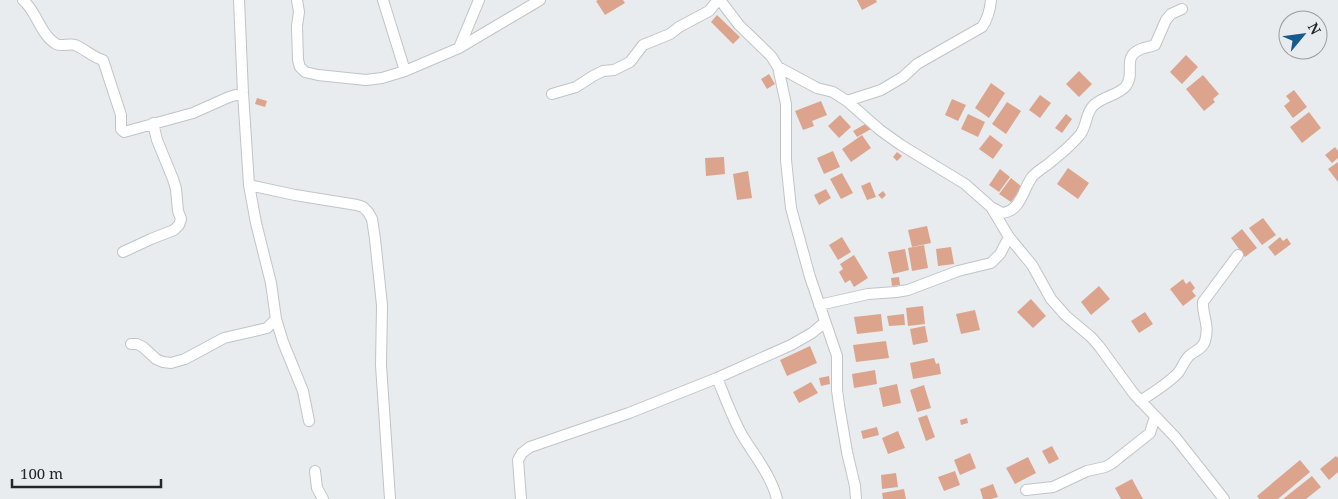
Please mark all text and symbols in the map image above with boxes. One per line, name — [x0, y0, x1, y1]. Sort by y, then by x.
north arrow — [1278, 10, 1328, 60]
text: N — [1304, 19, 1326, 38]
scale bar — [12, 456, 161, 488]
text: 100 m — [20, 463, 63, 483]

